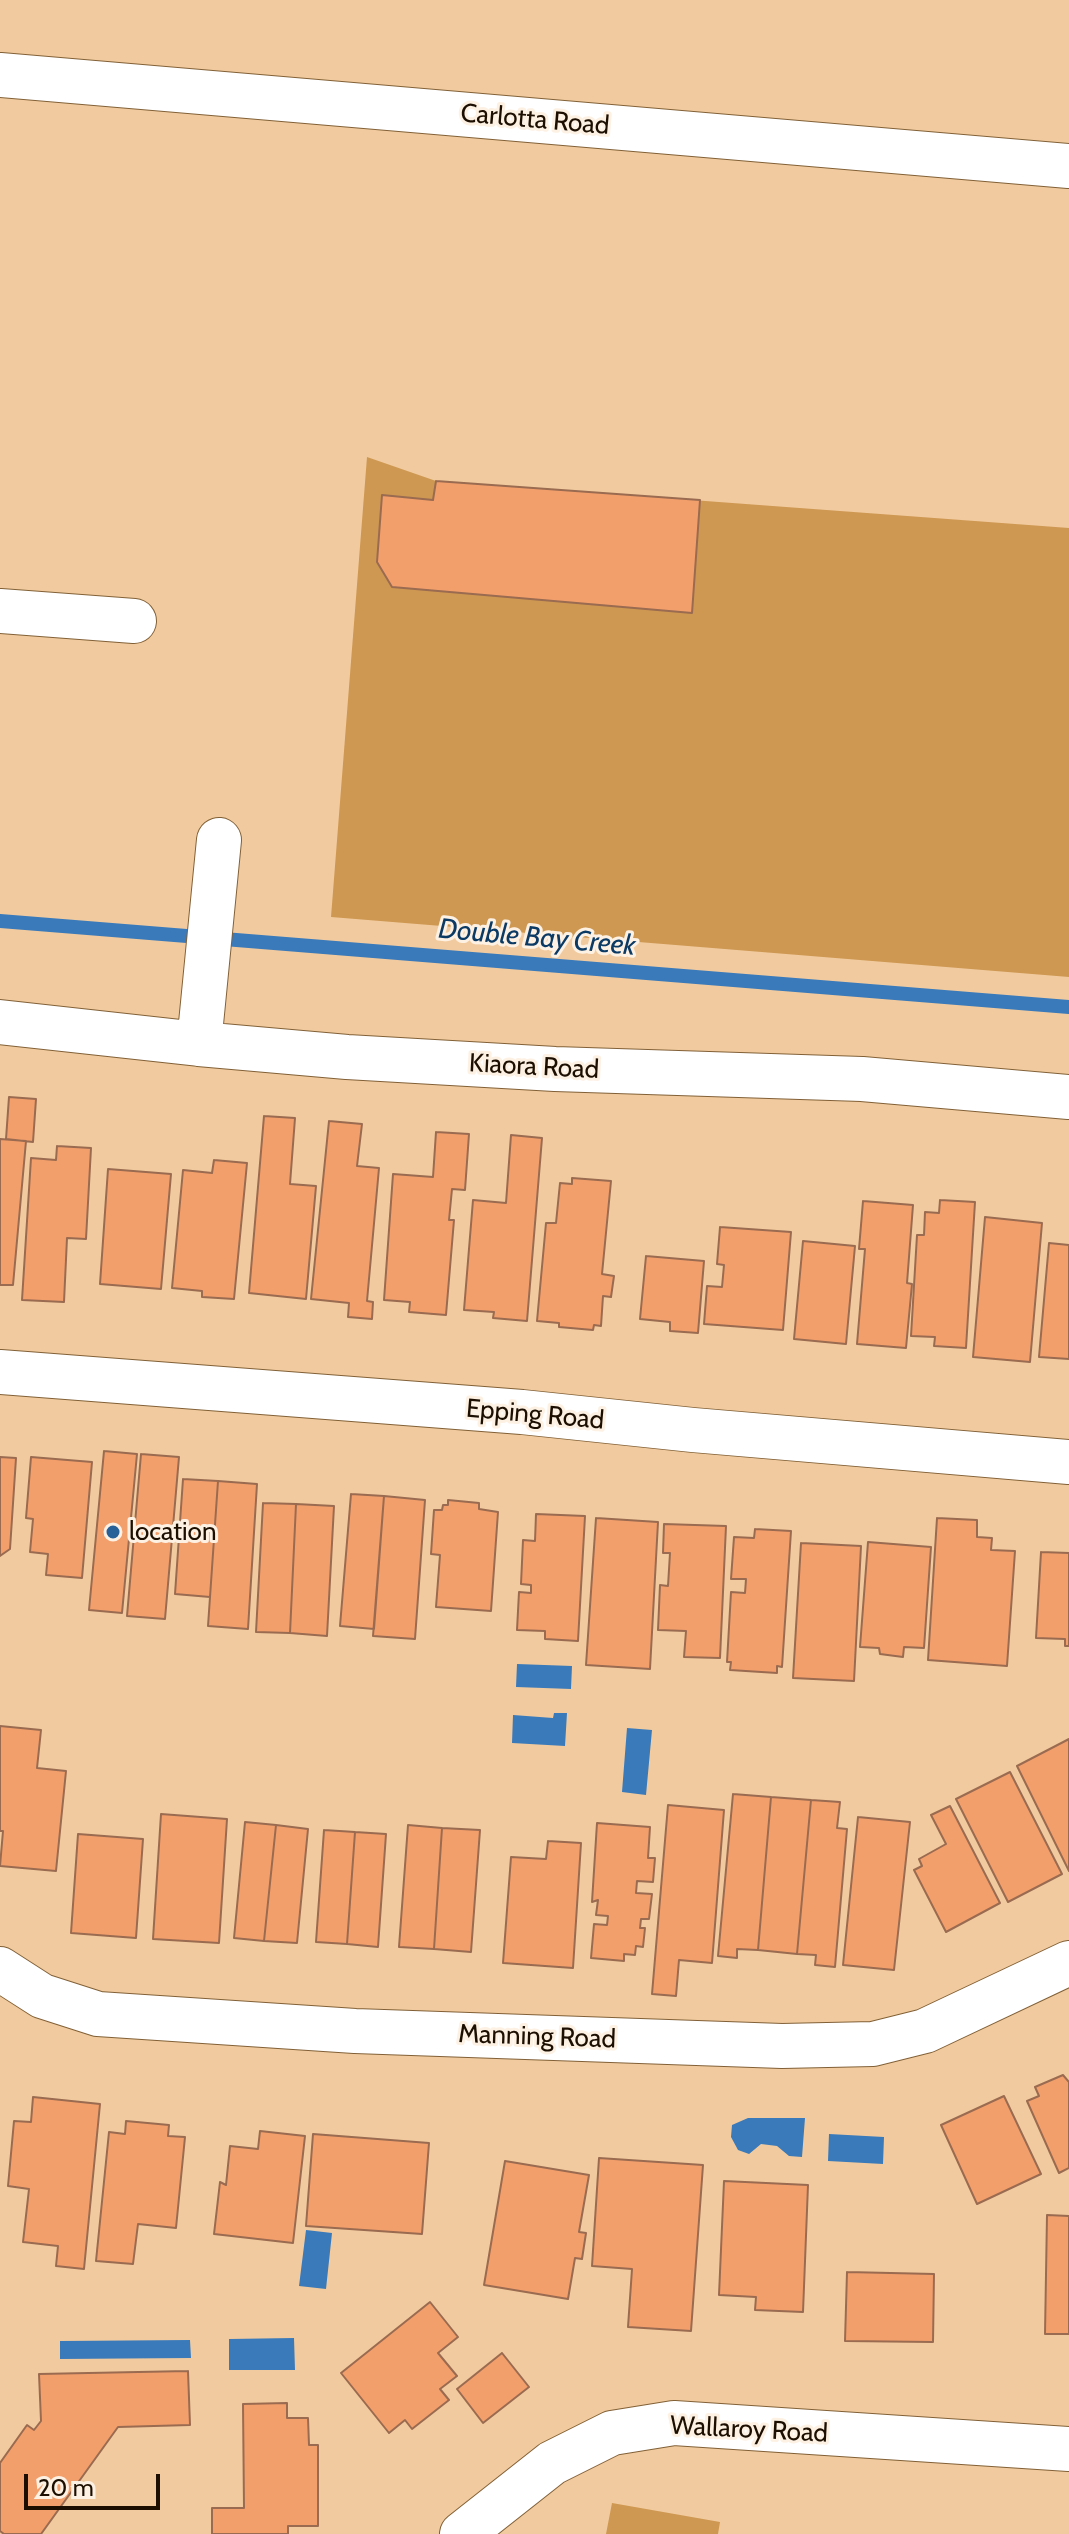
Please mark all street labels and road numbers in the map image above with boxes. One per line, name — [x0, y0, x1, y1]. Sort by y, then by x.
street label: Carlotta Road — [459, 98, 611, 142]
street label: Kiaora Road — [468, 1048, 600, 1086]
street label: Epping Road — [465, 1393, 605, 1437]
street label: Manning Road — [458, 2019, 616, 2055]
street label: Wallaroy Road — [669, 2410, 829, 2450]

